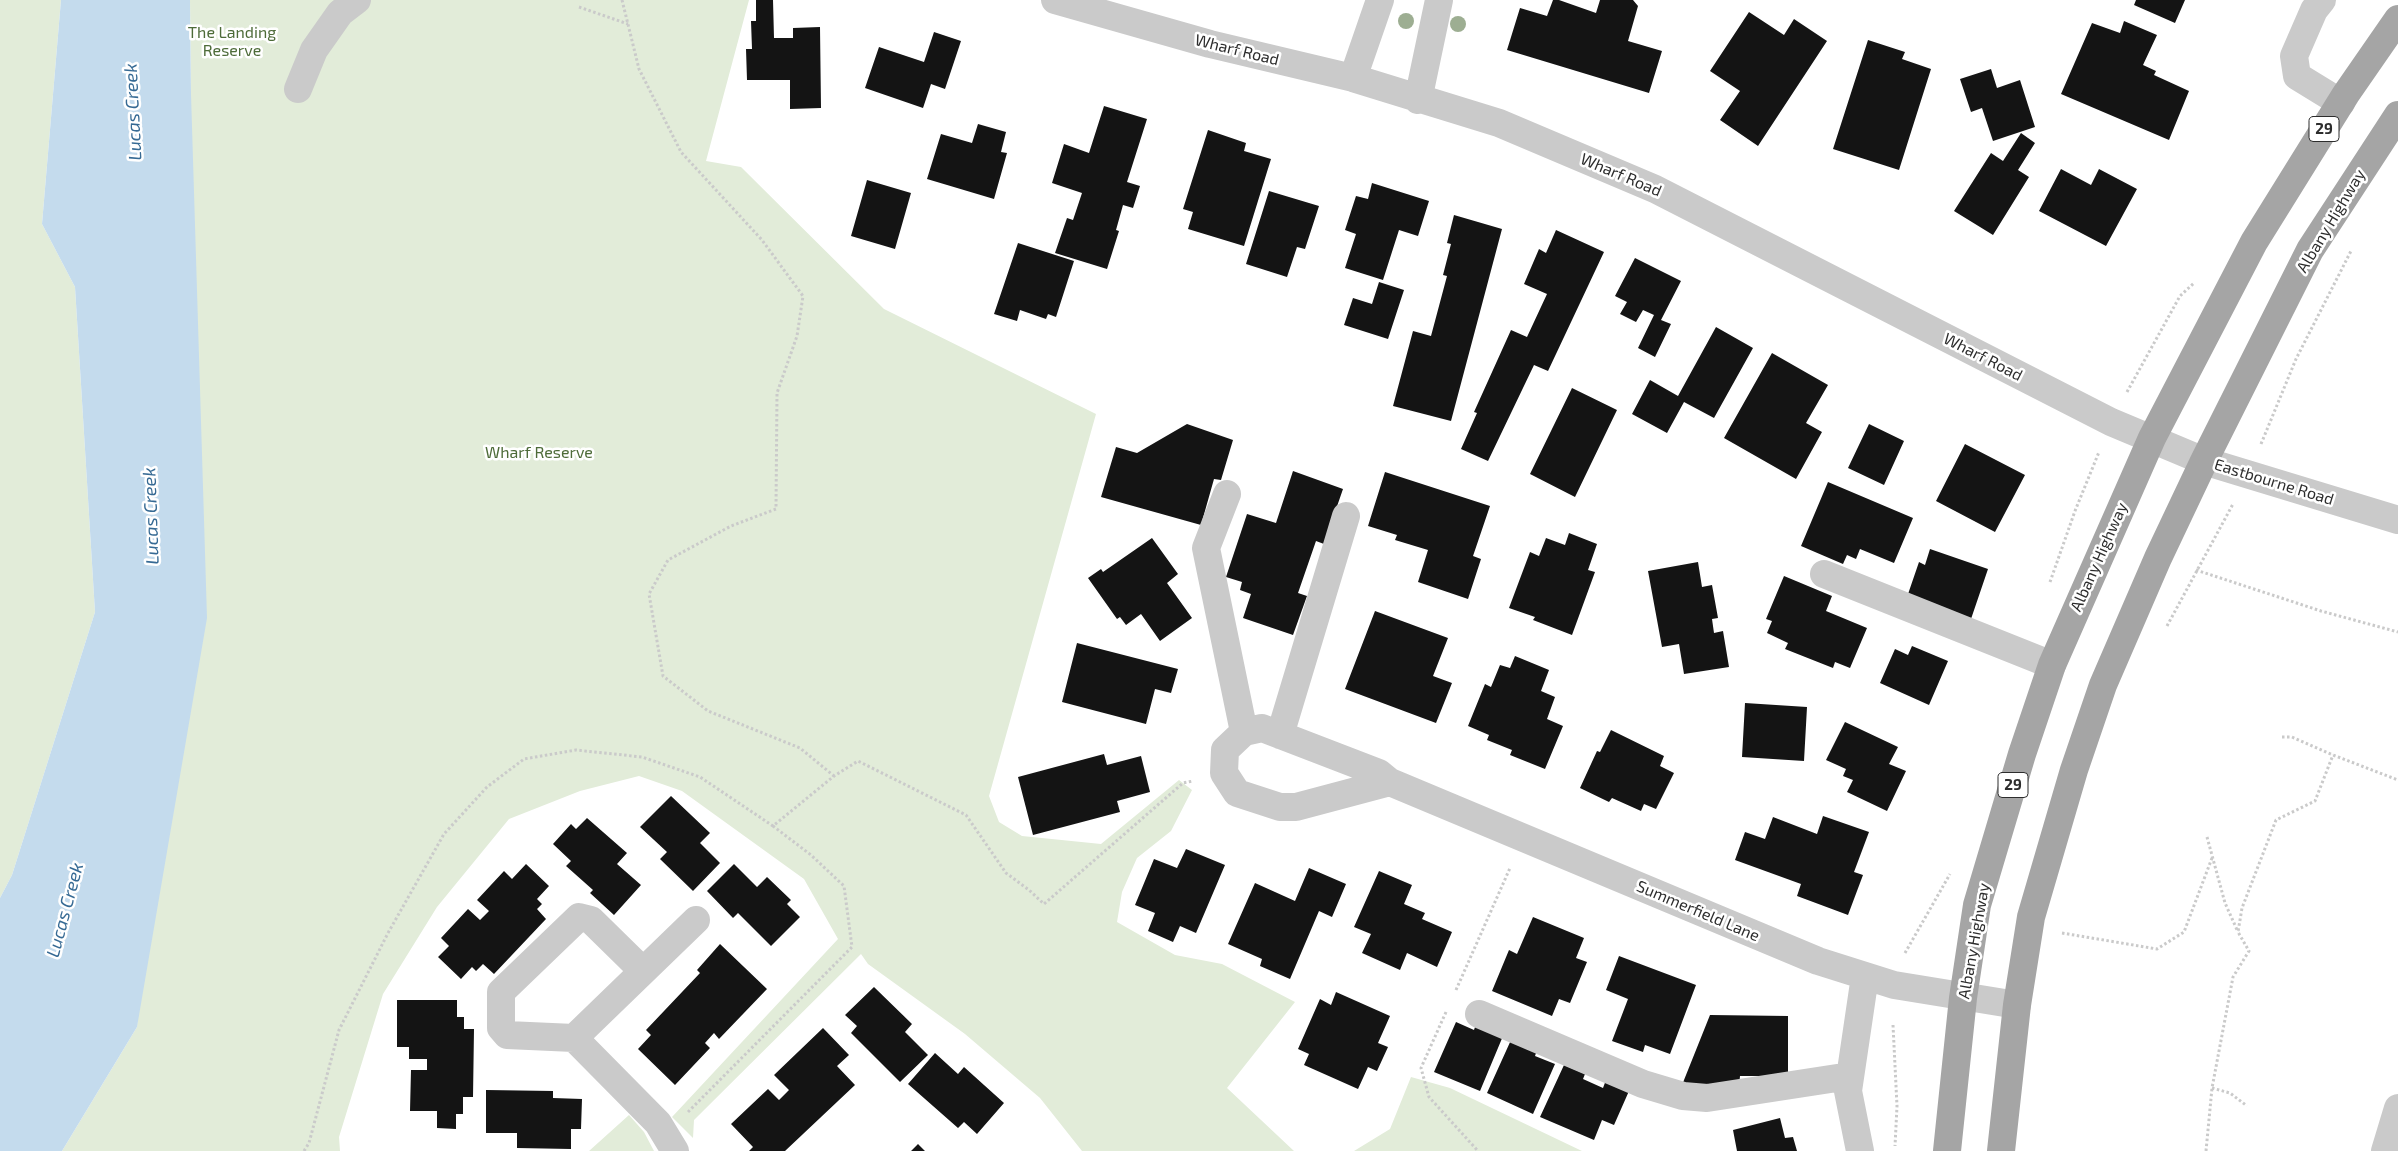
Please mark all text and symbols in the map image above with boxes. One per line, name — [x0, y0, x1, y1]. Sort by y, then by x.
park label: The Landing Reserve — [188, 23, 276, 61]
street label: Wharf Road — [1193, 30, 1281, 70]
water label: Lucas Creek — [120, 63, 146, 161]
road number: 29 — [2309, 116, 2339, 142]
street label: Wharf Road — [1578, 149, 1664, 201]
street label: Albany Highway — [2293, 166, 2369, 276]
street label: Wharf Road — [1940, 329, 2026, 385]
park label: Wharf Reserve — [485, 443, 593, 463]
street label: Eastbourne Road — [2212, 455, 2336, 509]
water label: Lucas Creek — [139, 467, 163, 565]
street label: Albany Highway — [2066, 500, 2132, 614]
road number: 29 — [1998, 772, 2028, 798]
water label: Lucas Creek — [42, 860, 88, 960]
street label: Summerfield Lane — [1634, 876, 1762, 946]
street label: Albany Highway — [1954, 882, 1994, 1000]

